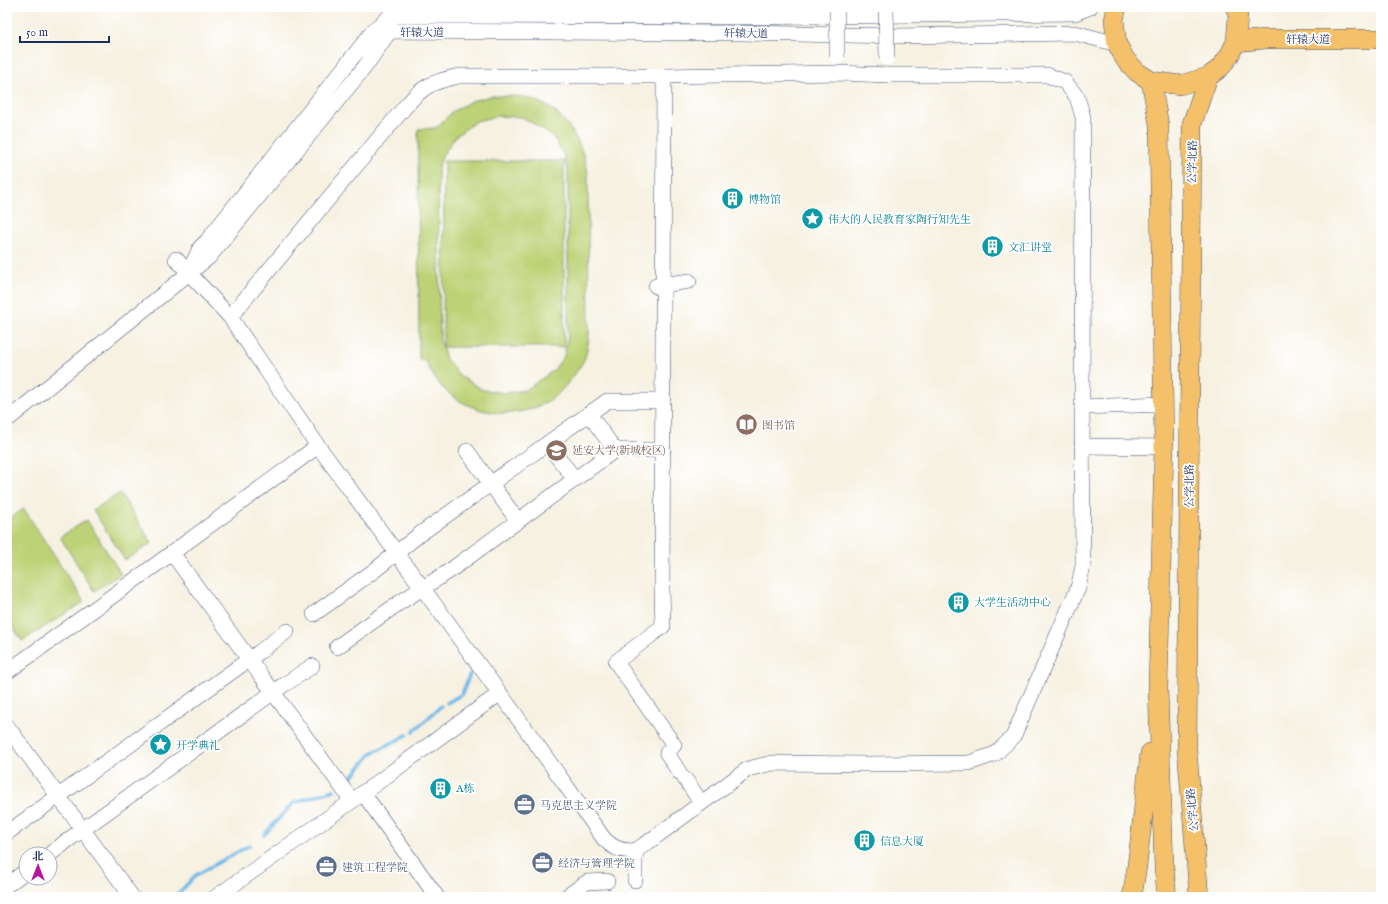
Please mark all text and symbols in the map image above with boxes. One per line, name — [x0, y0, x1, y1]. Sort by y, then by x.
scale bar — [20, 18, 109, 44]
text: 50 m — [26, 25, 48, 40]
street label: 轩辕大道 — [400, 26, 444, 40]
street label: 轩辕大道 — [724, 27, 768, 41]
street label: 轩辕大道 — [1286, 33, 1330, 47]
street label: 公学北路 — [1186, 140, 1200, 184]
building icon: 博物馆 — [720, 186, 746, 212]
place label: 博物馆 — [748, 193, 781, 207]
place icon: 伟大的人民教育家陶行知先生 — [800, 206, 826, 232]
place label: 伟大的人民教育家陶行知先生 — [828, 213, 971, 227]
building icon: 文汇讲堂 — [980, 234, 1006, 260]
place label: 文汇讲堂 — [1008, 241, 1052, 255]
library icon: 图书馆 — [733, 412, 759, 438]
place label: 图书馆 — [762, 419, 795, 433]
school or university icon: 延安大学(新城校区) — [543, 437, 569, 463]
place label: 延安大学(新城校区) — [572, 444, 666, 458]
street label: 公学北路 — [1183, 464, 1197, 508]
building icon: 大学生活动中心 — [945, 589, 971, 615]
place label: 大学生活动中心 — [974, 596, 1051, 610]
place icon: 开学典礼 — [148, 732, 174, 758]
place label: 开学典礼 — [176, 739, 220, 753]
building icon: A栋 — [428, 775, 454, 801]
place label: A栋 — [455, 782, 474, 796]
street label: 公学北路 — [1184, 787, 1202, 832]
office icon: 马克思主义学院 — [511, 792, 537, 818]
place label: 马克思主义学院 — [540, 799, 617, 813]
building icon: 信息大厦 — [851, 828, 877, 854]
place label: 信息大厦 — [880, 835, 924, 849]
north arrow — [18, 846, 58, 886]
text: 北 — [33, 850, 44, 864]
office icon: 经济与管理学院 — [530, 850, 556, 876]
office icon: 建筑工程学院 — [313, 854, 339, 880]
place label: 经济与管理学院 — [558, 857, 635, 871]
place label: 建筑工程学院 — [342, 861, 408, 875]

